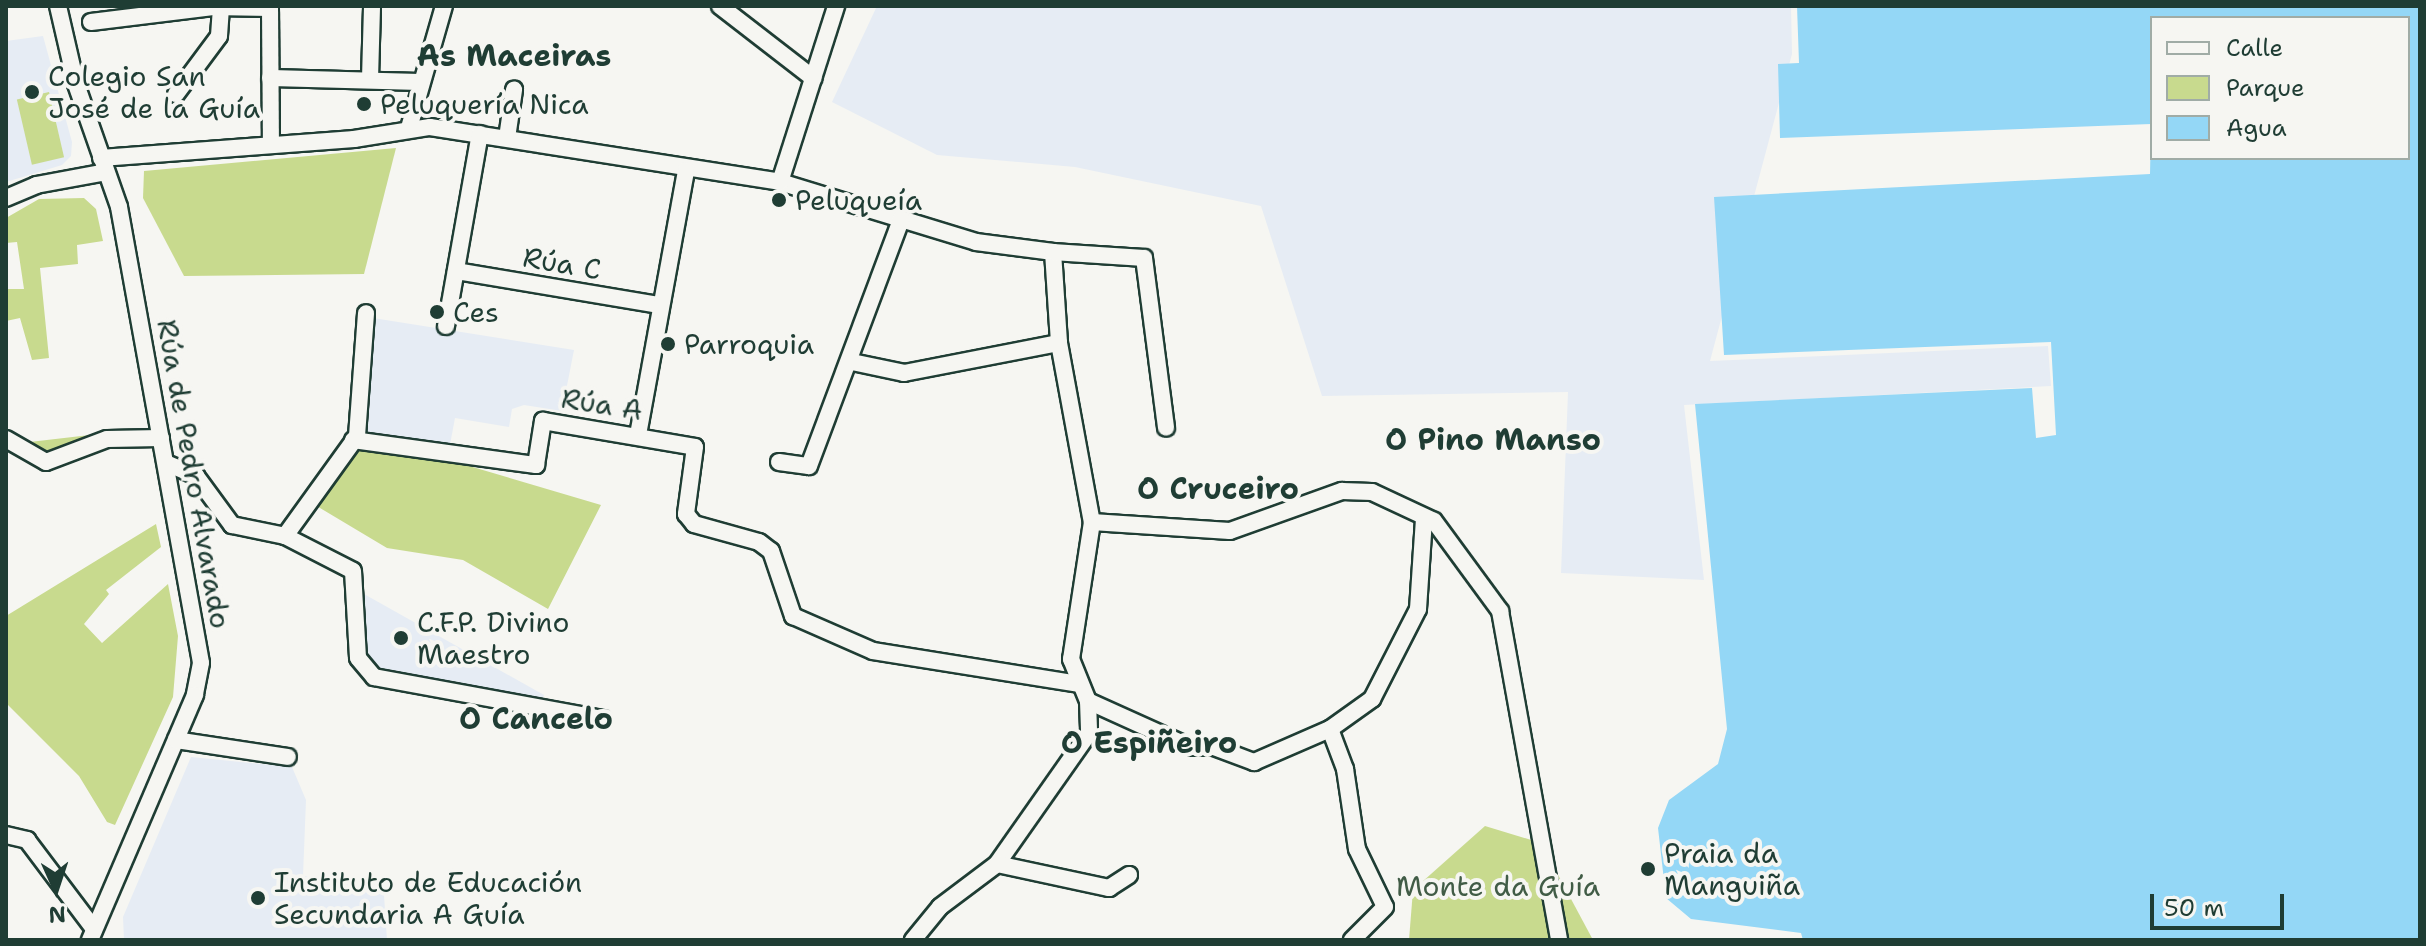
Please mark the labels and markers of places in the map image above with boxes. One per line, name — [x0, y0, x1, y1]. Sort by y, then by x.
place label: Colegio San José de la Guía — [48, 59, 260, 125]
marker: Colegio San José de la Guía — [23, 83, 41, 101]
place label: Peluquería Nica — [380, 87, 589, 121]
marker: Peluquería Nica — [355, 95, 373, 113]
place label: Peluqueía — [795, 183, 922, 217]
marker: Peluqueía — [770, 191, 788, 209]
place label: Ces — [453, 295, 499, 329]
marker: Ces — [428, 303, 446, 321]
place label: Parroquia — [684, 327, 814, 361]
marker: Parroquia — [659, 335, 677, 353]
place label: C.F.P. Divino Maestro — [417, 605, 569, 671]
marker: C.F.P. Divino Maestro — [392, 629, 410, 647]
place label: Praia da Manguiña — [1664, 836, 1800, 902]
marker: Praia da Manguiña — [1639, 860, 1657, 878]
place label: Instituto de Educación Secundaria A Guía — [274, 865, 582, 931]
marker: Instituto de Educación Secundaria A Guía — [249, 889, 267, 907]

